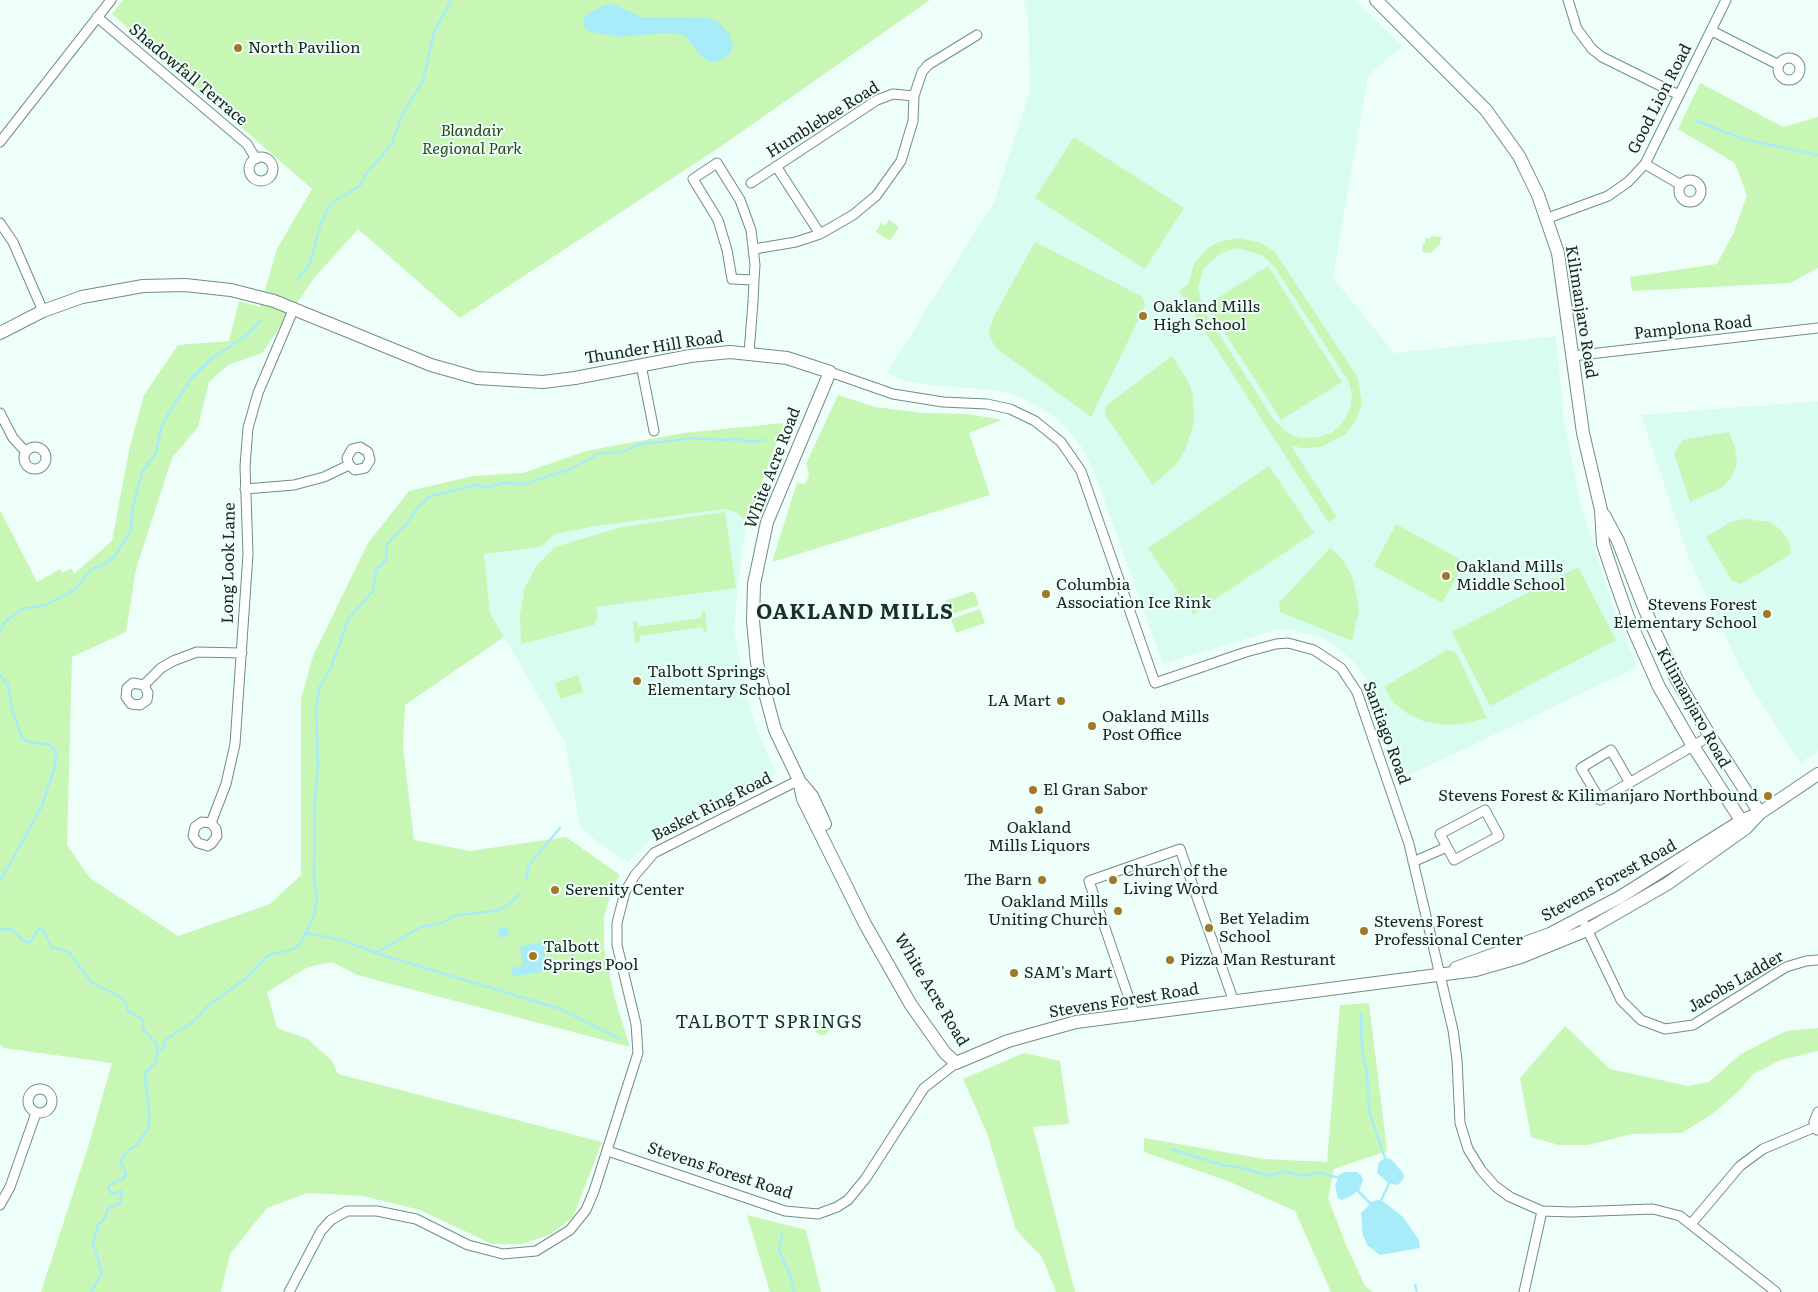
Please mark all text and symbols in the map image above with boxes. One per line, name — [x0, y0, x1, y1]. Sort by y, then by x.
street label: Shadowfall Terrace — [125, 20, 251, 130]
place label: North Pavilion — [248, 38, 361, 58]
street label: Good Lion Road — [1624, 41, 1696, 157]
marker: North Pavilion — [232, 42, 244, 54]
street label: Humblebee Road — [763, 78, 883, 162]
park label: Blandair Regional Park — [422, 121, 522, 159]
street label: Kilimanjaro Road — [1561, 244, 1601, 380]
place label: Oakland Mills High School — [1153, 297, 1260, 335]
marker: Oakland Mills High School — [1137, 310, 1149, 322]
street label: Pamplona Road — [1633, 312, 1753, 344]
street label: Thunder Hill Road — [583, 328, 725, 368]
street label: White Acre Road — [741, 405, 805, 531]
street label: Long Look Lane — [218, 502, 240, 624]
place label: Oakland Mills Middle School — [1456, 557, 1565, 595]
marker: Oakland Mills Middle School — [1440, 570, 1452, 582]
place label: Columbia Association Ice Rink — [1056, 575, 1211, 613]
marker: Columbia Association Ice Rink — [1040, 588, 1052, 600]
place label: Stevens Forest Elementary School — [1613, 595, 1757, 633]
district label: OAKLAND MILLS — [754, 600, 956, 626]
marker: Stevens Forest Elementary School — [1761, 608, 1773, 620]
street label: Kilimanjaro Road — [1652, 645, 1734, 771]
place label: Talbott Springs Elementary School — [647, 662, 791, 700]
marker: Talbott Springs Elementary School — [631, 675, 643, 687]
street label: Santiago Road — [1358, 679, 1414, 787]
place label: LA Mart — [988, 691, 1051, 711]
marker: LA Mart — [1055, 695, 1067, 707]
place label: Oakland Mills Post Office — [1102, 707, 1209, 745]
marker: Oakland Mills Post Office — [1086, 720, 1098, 732]
street label: Basket Ring Road — [649, 768, 775, 846]
place label: El Gran Sabor — [1043, 780, 1148, 800]
marker: El Gran Sabor — [1027, 784, 1039, 796]
place label: Stevens Forest & Kilimanjaro Northbound — [1438, 786, 1758, 806]
marker: Stevens Forest & Kilimanjaro Northbound — [1762, 790, 1774, 802]
marker: Oakland Mills Liquors — [1033, 804, 1045, 816]
place label: Oakland Mills Liquors — [988, 818, 1090, 856]
street label: Stevens Forest Road — [1538, 836, 1680, 926]
place label: Church of the Living Word — [1123, 861, 1227, 899]
place label: The Barn — [964, 870, 1032, 890]
marker: The Barn — [1036, 874, 1048, 886]
marker: Church of the Living Word — [1107, 874, 1119, 886]
place label: Serenity Center — [565, 880, 684, 900]
marker: Serenity Center — [549, 884, 561, 896]
place label: Oakland Mills Uniting Church — [988, 892, 1108, 930]
marker: Oakland Mills Uniting Church — [1112, 905, 1124, 917]
place label: Bet Yeladim School — [1219, 909, 1310, 947]
place label: Stevens Forest Professional Center — [1374, 912, 1523, 950]
marker: Bet Yeladim School — [1203, 922, 1215, 934]
marker: Stevens Forest Professional Center — [1358, 925, 1370, 937]
street label: White Acre Road — [890, 930, 972, 1050]
place label: Talbott Springs Pool — [543, 937, 638, 975]
street label: Jacobs Ladder — [1685, 947, 1787, 1017]
marker: Talbott Springs Pool — [527, 950, 539, 962]
place label: Pizza Man Resturant — [1180, 950, 1336, 970]
marker: Pizza Man Resturant — [1164, 954, 1176, 966]
place label: SAM's Mart — [1024, 963, 1113, 983]
marker: SAM's Mart — [1008, 967, 1020, 979]
street label: Stevens Forest Road — [1048, 980, 1200, 1022]
district label: TALBOTT SPRINGS — [673, 1012, 865, 1034]
street label: Stevens Forest Road — [645, 1138, 795, 1204]

